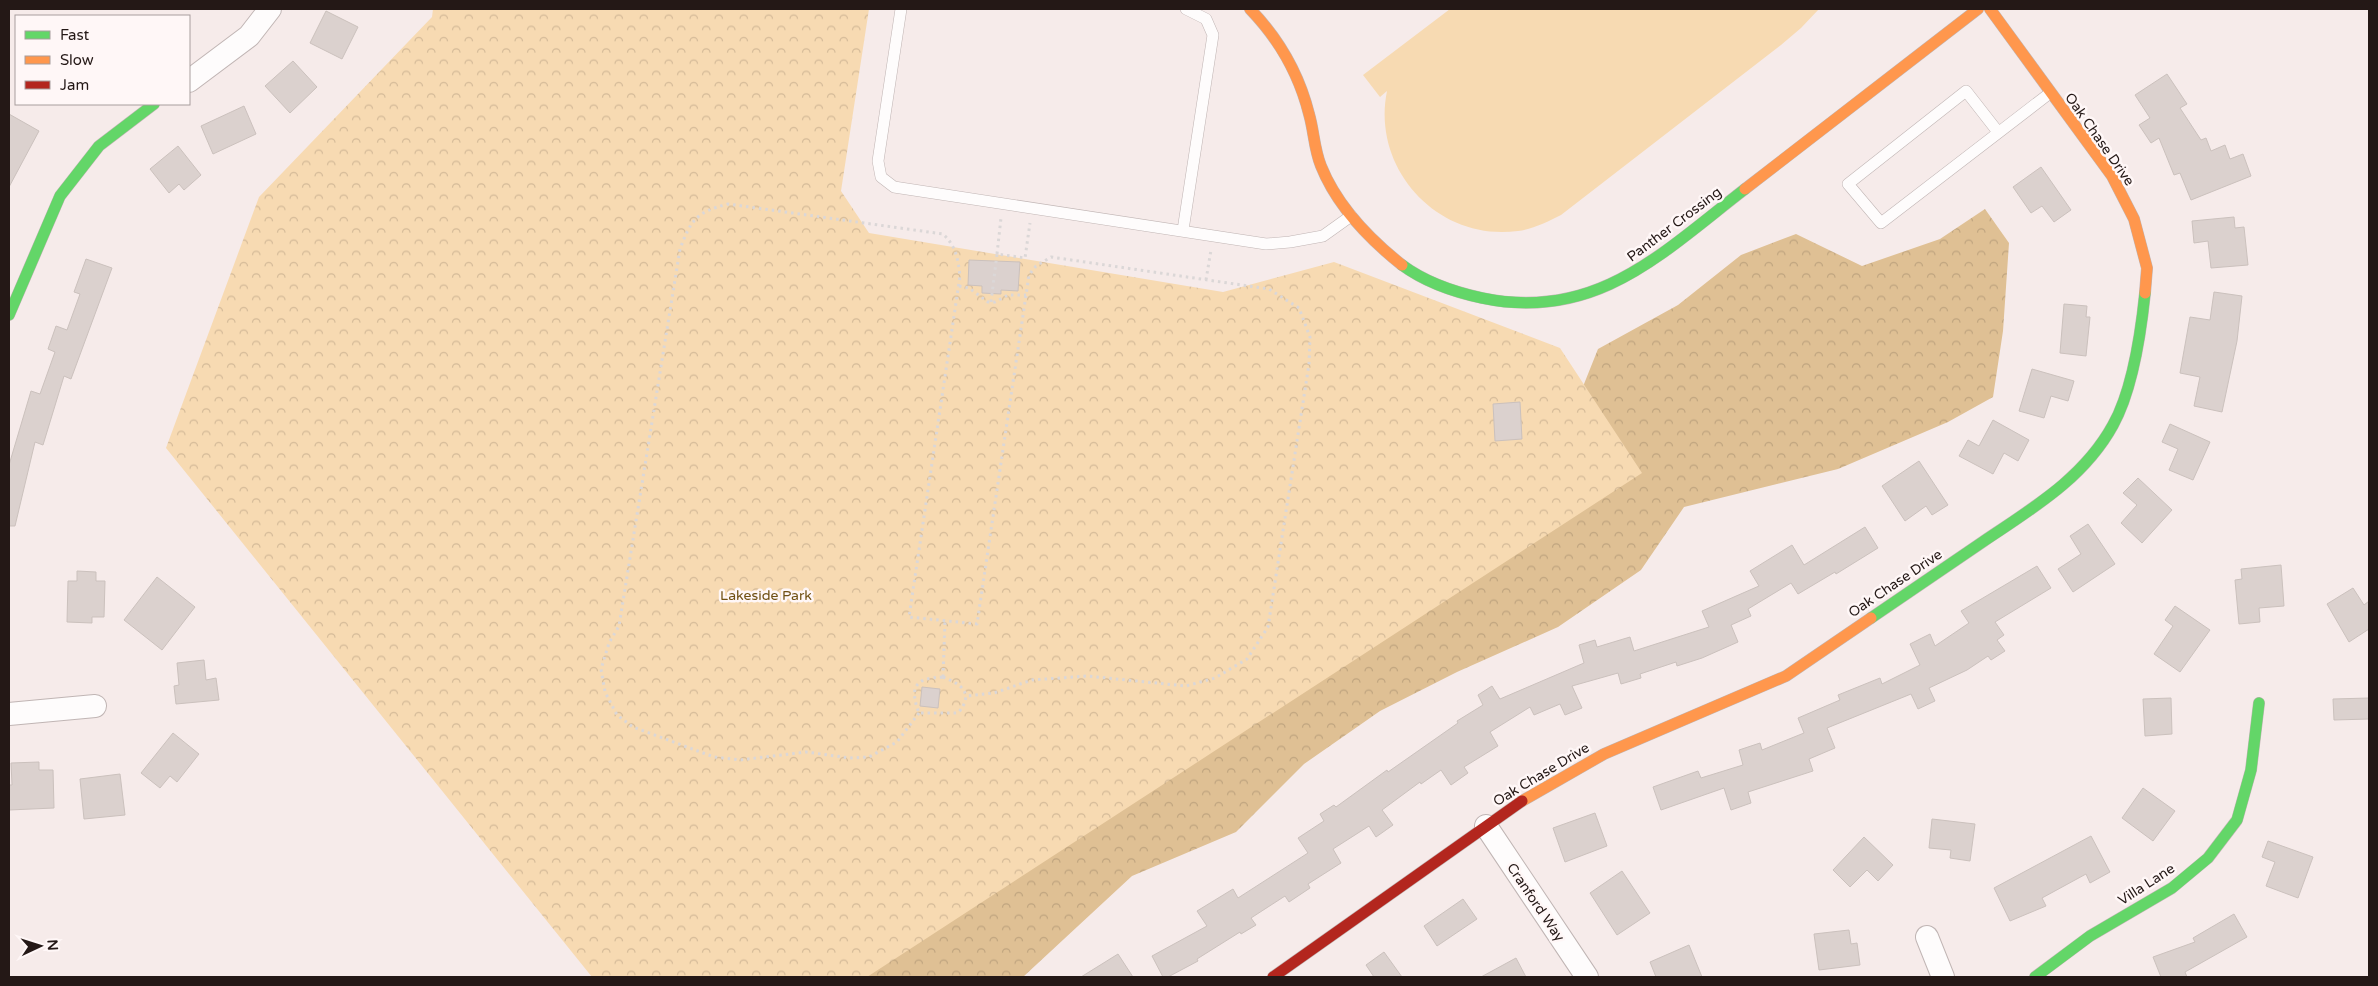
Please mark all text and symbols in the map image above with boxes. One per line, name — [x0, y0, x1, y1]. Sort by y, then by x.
legend — [15, 15, 190, 105]
text: Fast — [60, 26, 90, 44]
text: Slow — [60, 51, 94, 69]
text: Jam — [60, 76, 89, 94]
street label: Oak Chase Drive — [2061, 90, 2138, 189]
street label: Panther Crossing — [1624, 183, 1725, 265]
street label: Oak Chase Drive — [1845, 546, 1945, 621]
park label: Lakeside Park — [720, 587, 812, 604]
street label: Oak Chase Drive — [1490, 739, 1593, 810]
street label: Cranford Way — [1503, 860, 1568, 945]
street label: Villa Lane — [2115, 860, 2178, 909]
north arrow — [15, 921, 65, 971]
text: N — [44, 939, 61, 951]

